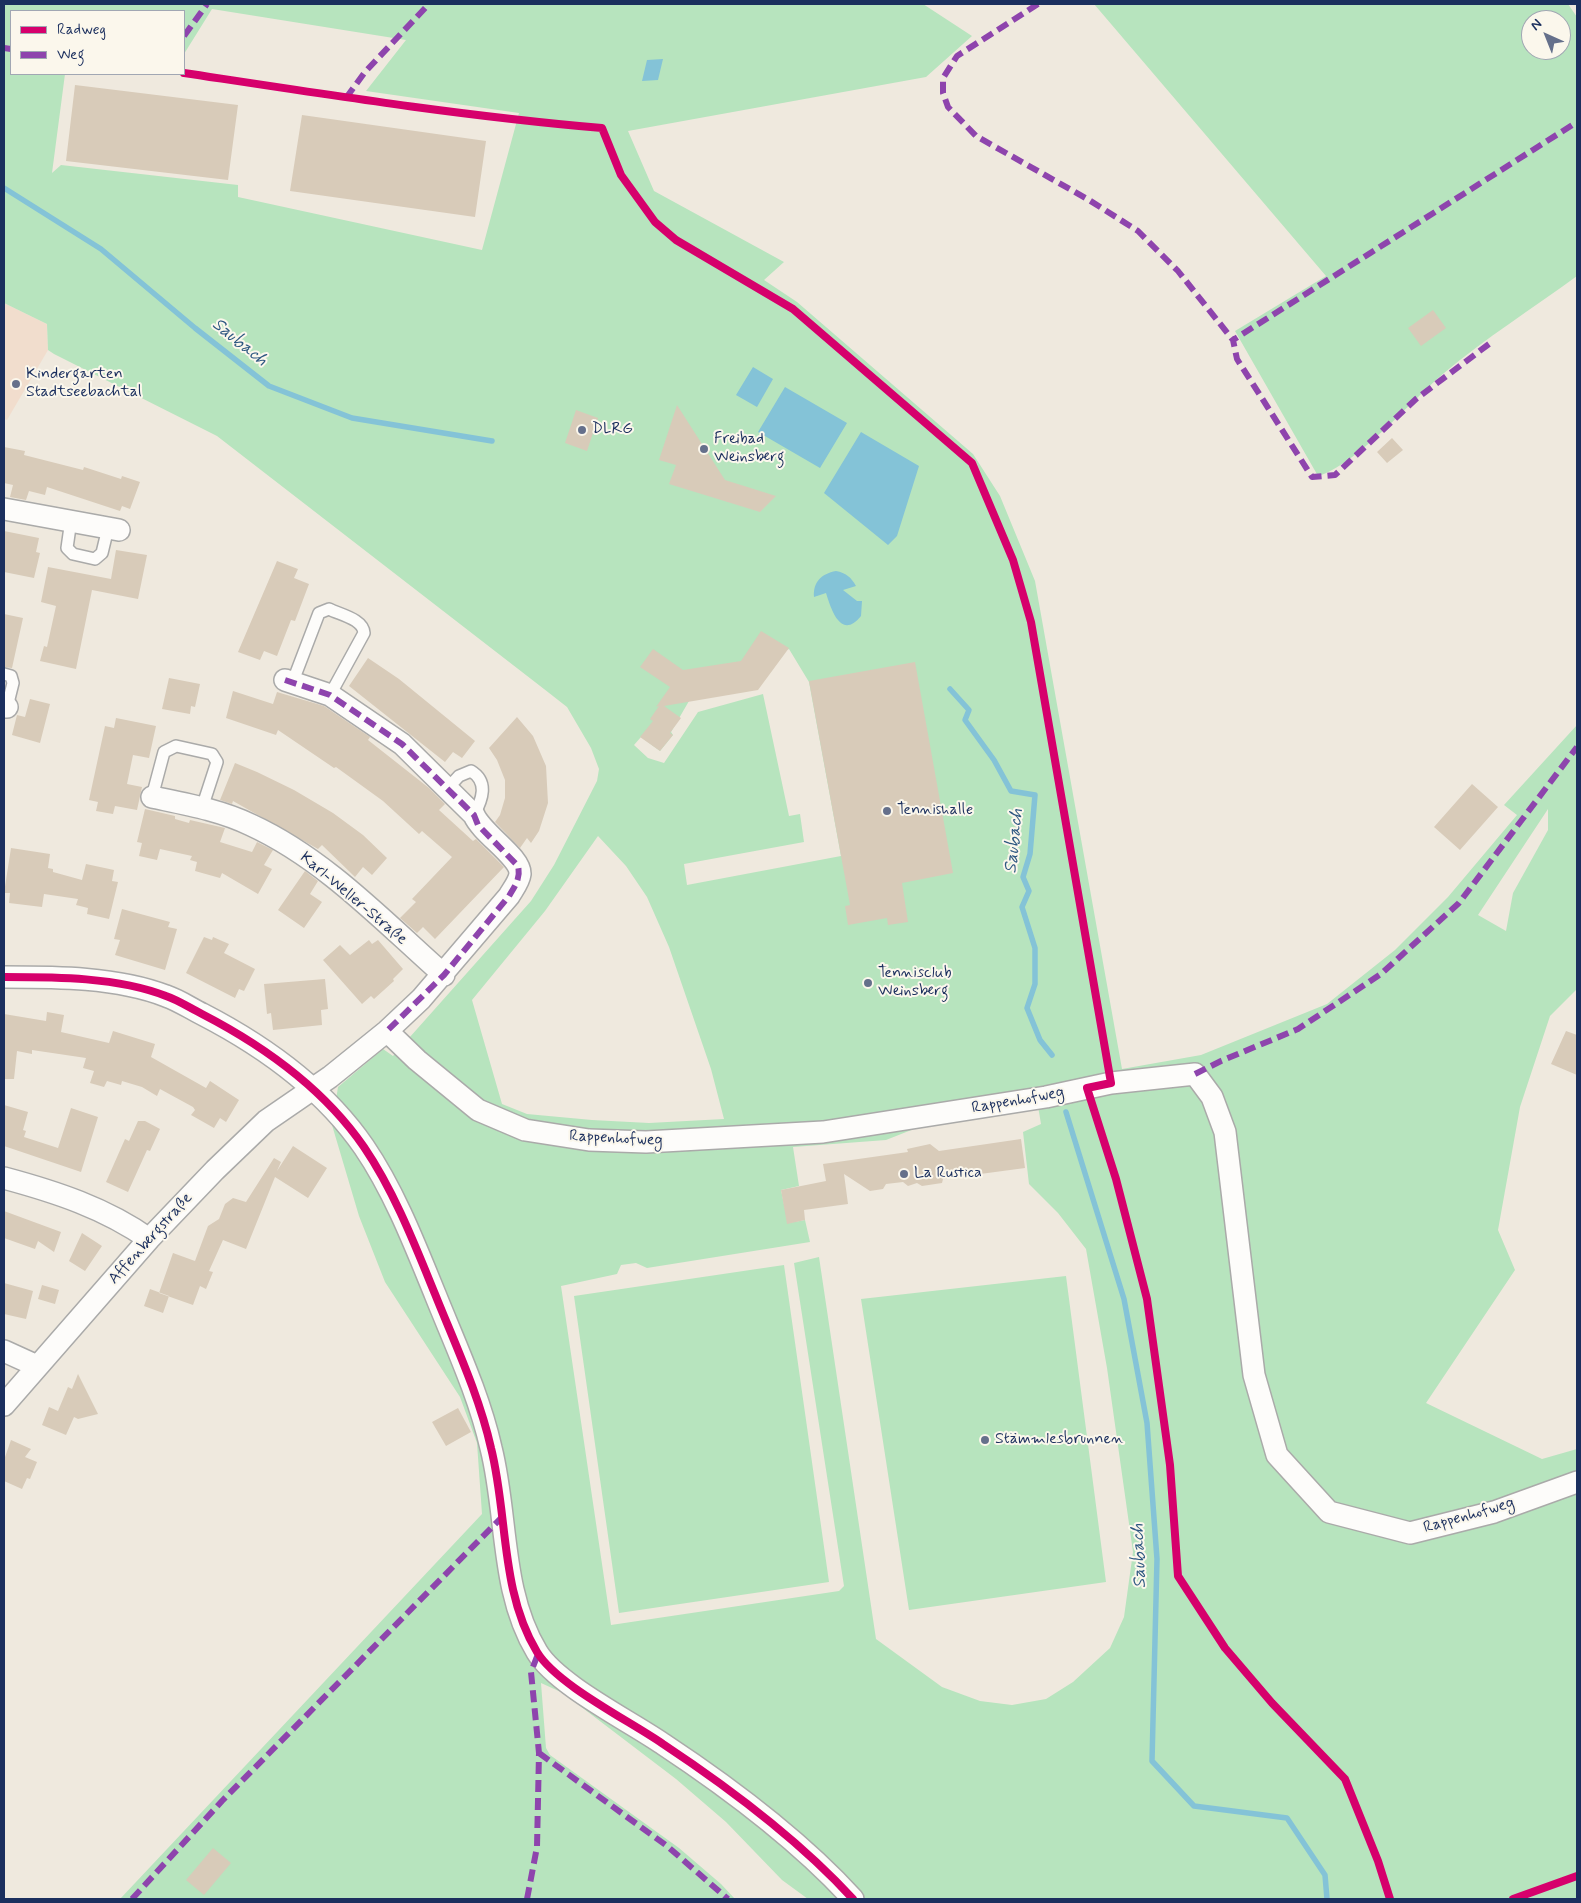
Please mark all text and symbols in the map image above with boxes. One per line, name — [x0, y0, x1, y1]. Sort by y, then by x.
legend — [10, 10, 185, 75]
north arrow — [1521, 10, 1571, 60]
text: N — [1527, 15, 1546, 35]
text: Radweg — [57, 20, 106, 40]
text: Weg — [57, 45, 84, 65]
water label: Saubach — [207, 314, 271, 372]
place label: Kindergarten Stadtseebachtal — [26, 365, 142, 403]
marker: Kindergarten Stadtseebachtal — [10, 378, 22, 390]
place label: DLRG — [592, 420, 633, 440]
marker: DLRG — [576, 424, 588, 436]
place label: Freibad Weinsberg — [714, 430, 784, 468]
marker: Freibad Weinsberg — [698, 443, 710, 455]
place label: Tennishalle — [897, 801, 973, 821]
marker: Tennishalle — [881, 805, 893, 817]
water label: Saubach — [1001, 808, 1029, 874]
street label: Karl-Weller-Straße — [295, 849, 411, 949]
place label: Tennisclub Weinsberg — [878, 964, 952, 1002]
marker: Tennisclub Weinsberg — [862, 977, 874, 989]
street label: Rappenhofweg — [970, 1083, 1066, 1119]
street label: Rappenhofweg — [569, 1127, 663, 1151]
place label: La Rustica — [914, 1164, 982, 1184]
marker: La Rustica — [898, 1168, 910, 1180]
street label: Affenbergstraße — [105, 1189, 197, 1289]
place label: Stämmlesbrunnen — [995, 1430, 1123, 1450]
marker: Stämmlesbrunnen — [979, 1434, 991, 1446]
street label: Rappenhofweg — [1421, 1494, 1517, 1538]
water label: Saubach — [1128, 1523, 1152, 1589]

